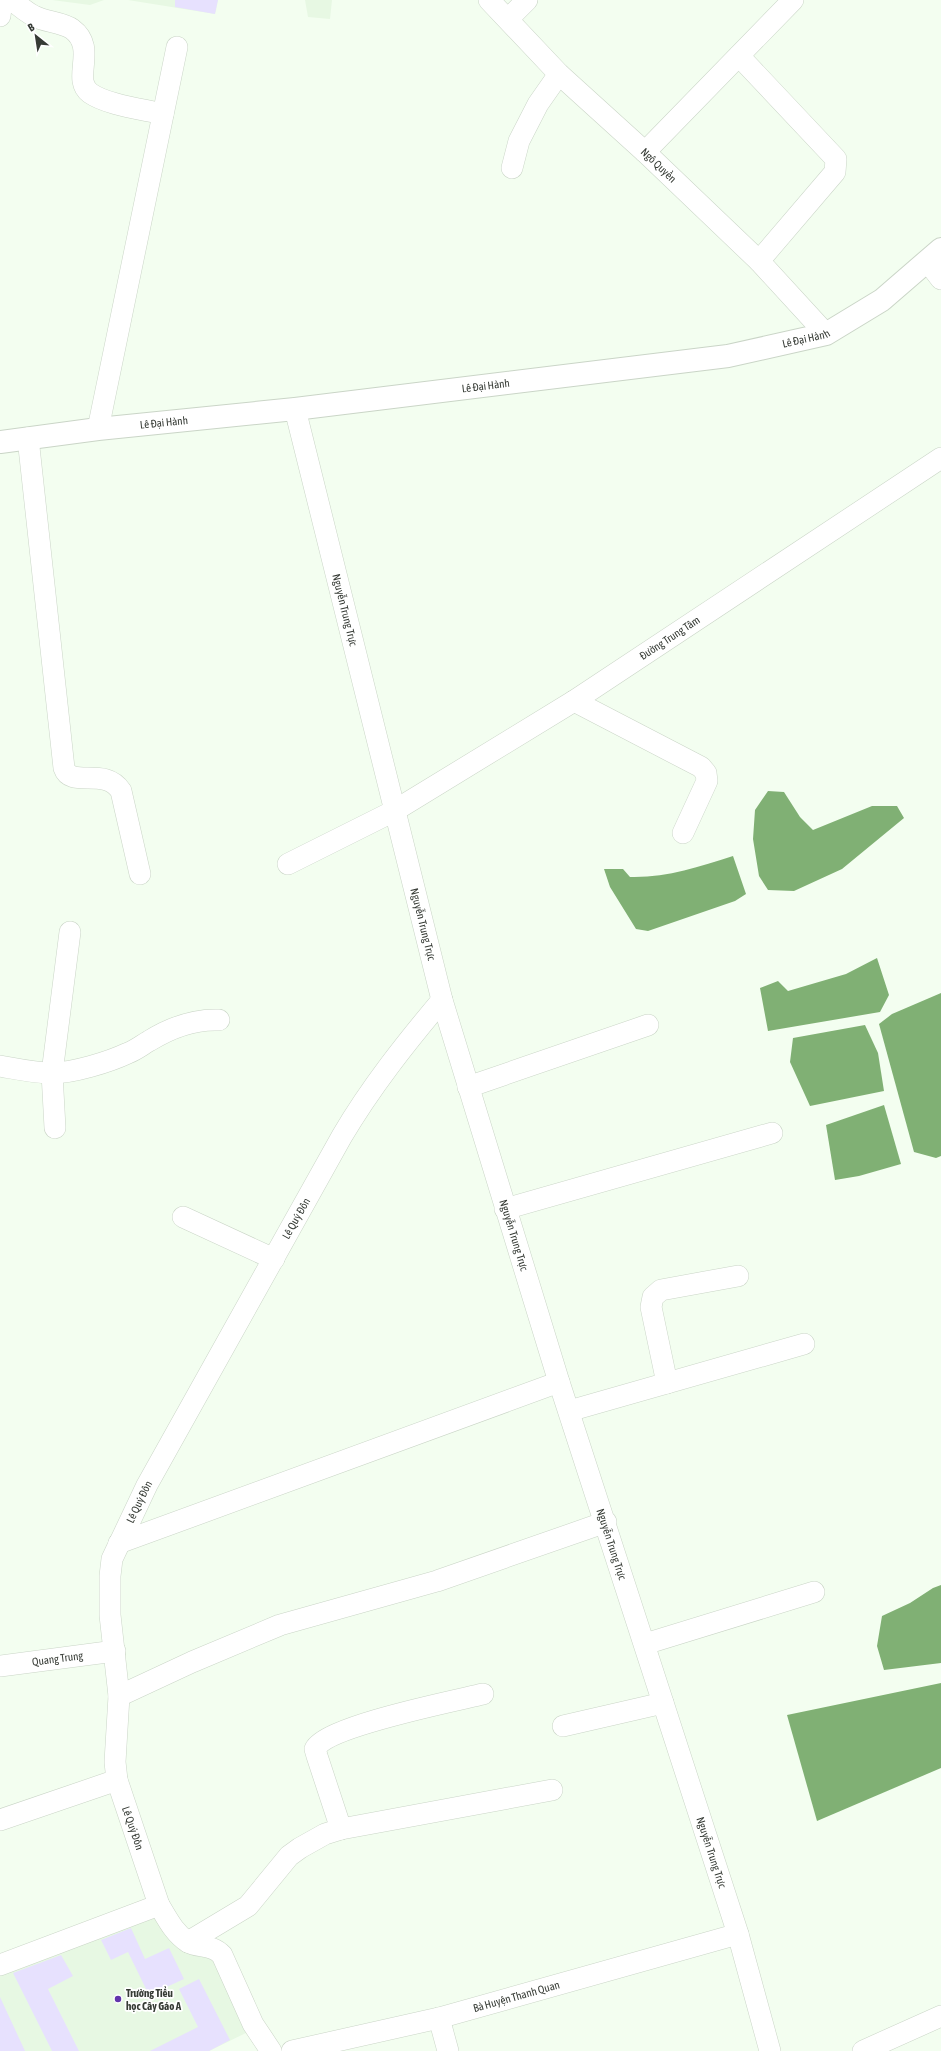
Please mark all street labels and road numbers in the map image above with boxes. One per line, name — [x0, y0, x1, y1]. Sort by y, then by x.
street label: Ngô Quyền — [639, 146, 679, 185]
street label: Lê Đại Hành — [781, 327, 832, 350]
street label: Lê Đại Hành — [461, 377, 510, 395]
street label: Lê Đại Hành — [139, 414, 188, 431]
street label: Nguyễn Trung Trực — [330, 573, 360, 648]
street label: Đường Trung Tâm — [637, 613, 702, 662]
street label: Nguyễn Trung Trực — [408, 887, 438, 963]
street label: Lê Quý Đôn — [280, 1196, 312, 1241]
street label: Nguyễn Trung Trực — [497, 1198, 531, 1273]
street label: Lê Quý Đôn — [124, 1478, 154, 1525]
street label: Nguyễn Trung Trực — [594, 1507, 629, 1582]
street label: Quang Trung — [31, 1649, 84, 1668]
street label: Lê Quý Đôn — [120, 1805, 146, 1851]
street label: Nguyễn Trung Trực — [694, 1815, 729, 1890]
street label: Bà Huyện Thanh Quan — [472, 1978, 561, 2014]

